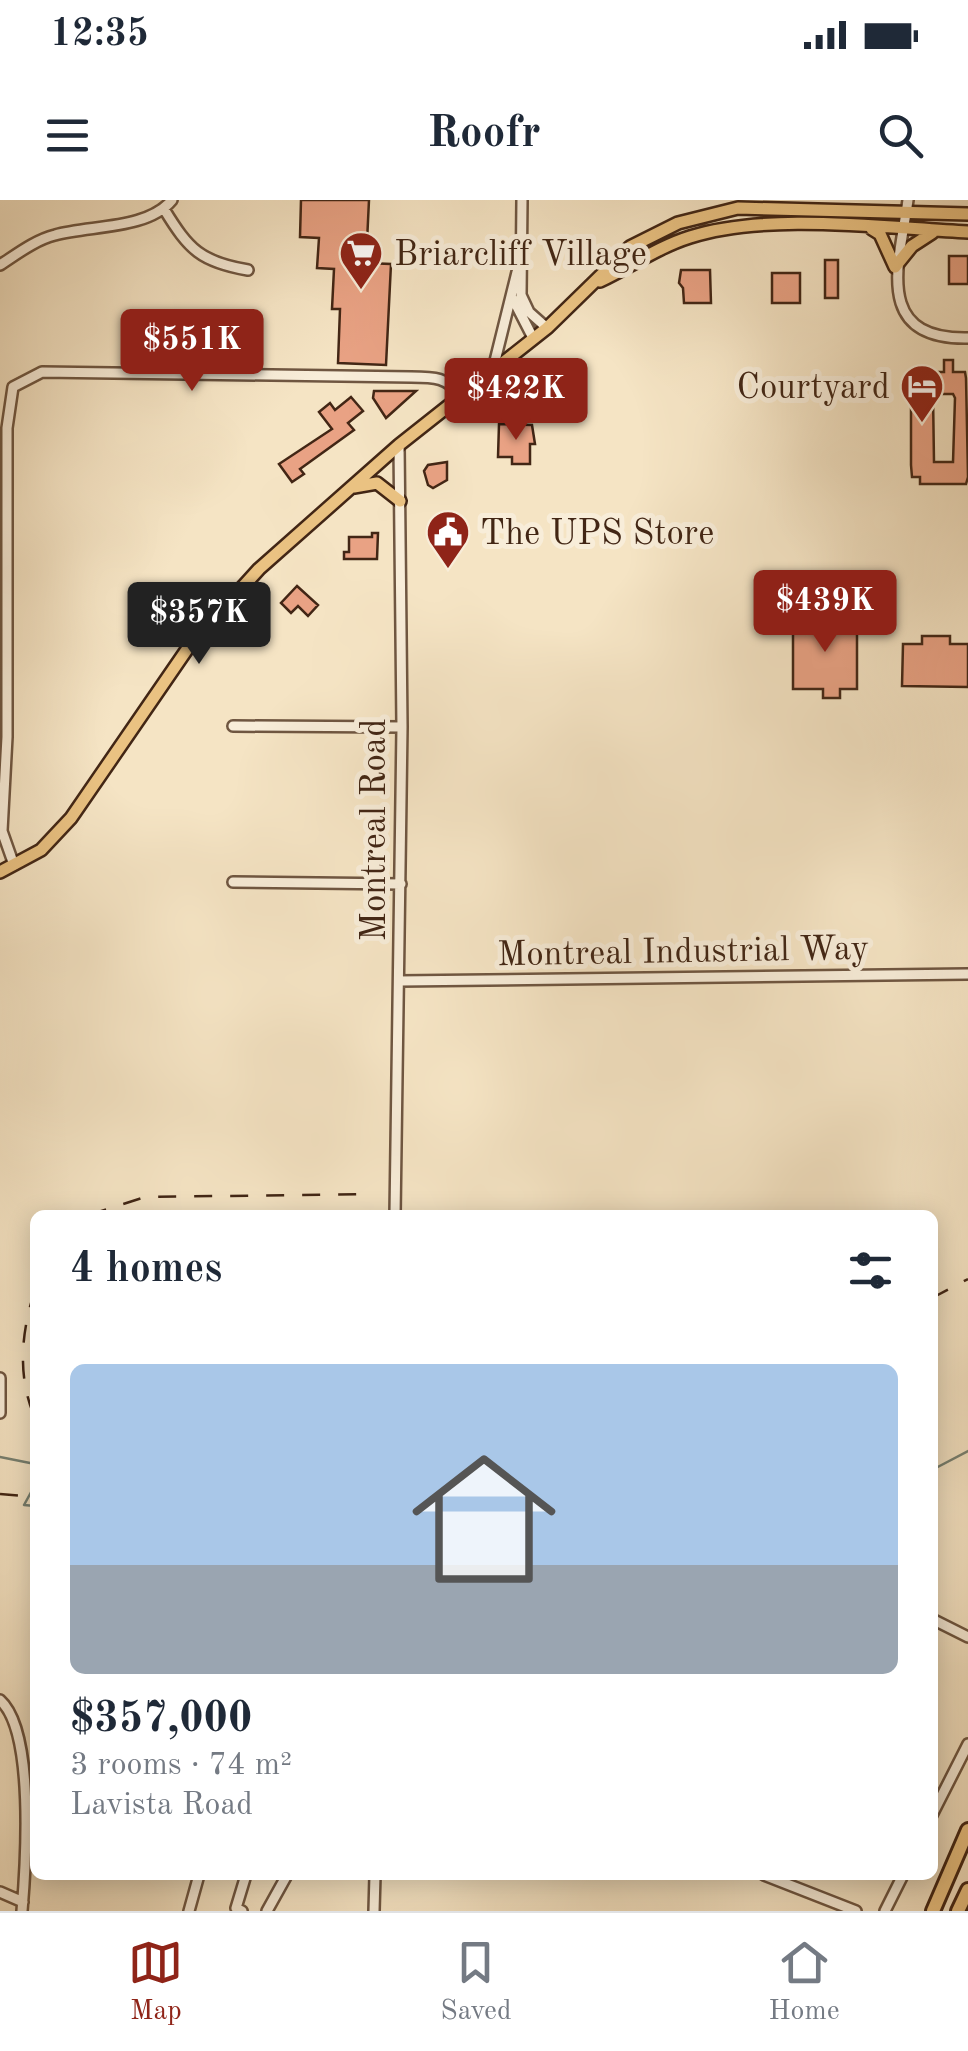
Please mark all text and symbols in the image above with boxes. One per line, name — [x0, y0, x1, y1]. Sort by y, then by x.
text: 12:35 — [50, 16, 149, 54]
icon: menu — [40, 108, 95, 163]
icon: search — [873, 108, 928, 163]
text: Roofr — [427, 112, 541, 157]
supermarket icon: Briarcliff Village — [338, 230, 384, 291]
place label: Briarcliff Village — [394, 238, 647, 273]
pin: $551K — [122, 309, 262, 394]
text: $551K — [143, 325, 241, 357]
pin: $422K — [446, 358, 586, 443]
hotel icon: Courtyard — [899, 363, 945, 424]
place label: Courtyard — [737, 371, 890, 406]
text: $422K — [467, 374, 565, 406]
public building icon: The UPS Store — [425, 509, 471, 570]
place label: The UPS Store — [480, 517, 714, 552]
pin: $439K — [755, 570, 895, 655]
pin: $357K — [129, 582, 269, 667]
text: $439K — [776, 586, 874, 618]
text: $357K — [150, 598, 248, 630]
street label: Montreal Road — [358, 719, 393, 941]
street label: Montreal Industrial Way — [497, 932, 869, 973]
icon: filters — [843, 1243, 898, 1298]
text: 4 homes — [70, 1249, 222, 1291]
icon: home — [394, 1429, 574, 1609]
text: $357,000 — [70, 1699, 252, 1741]
text: 3 rooms · 74 m² — [70, 1750, 292, 1782]
text: Lavista Road — [70, 1790, 253, 1822]
tab: Map — [128, 1935, 183, 2030]
tab: Saved — [440, 1935, 512, 2030]
tab: Home — [768, 1935, 840, 2030]

